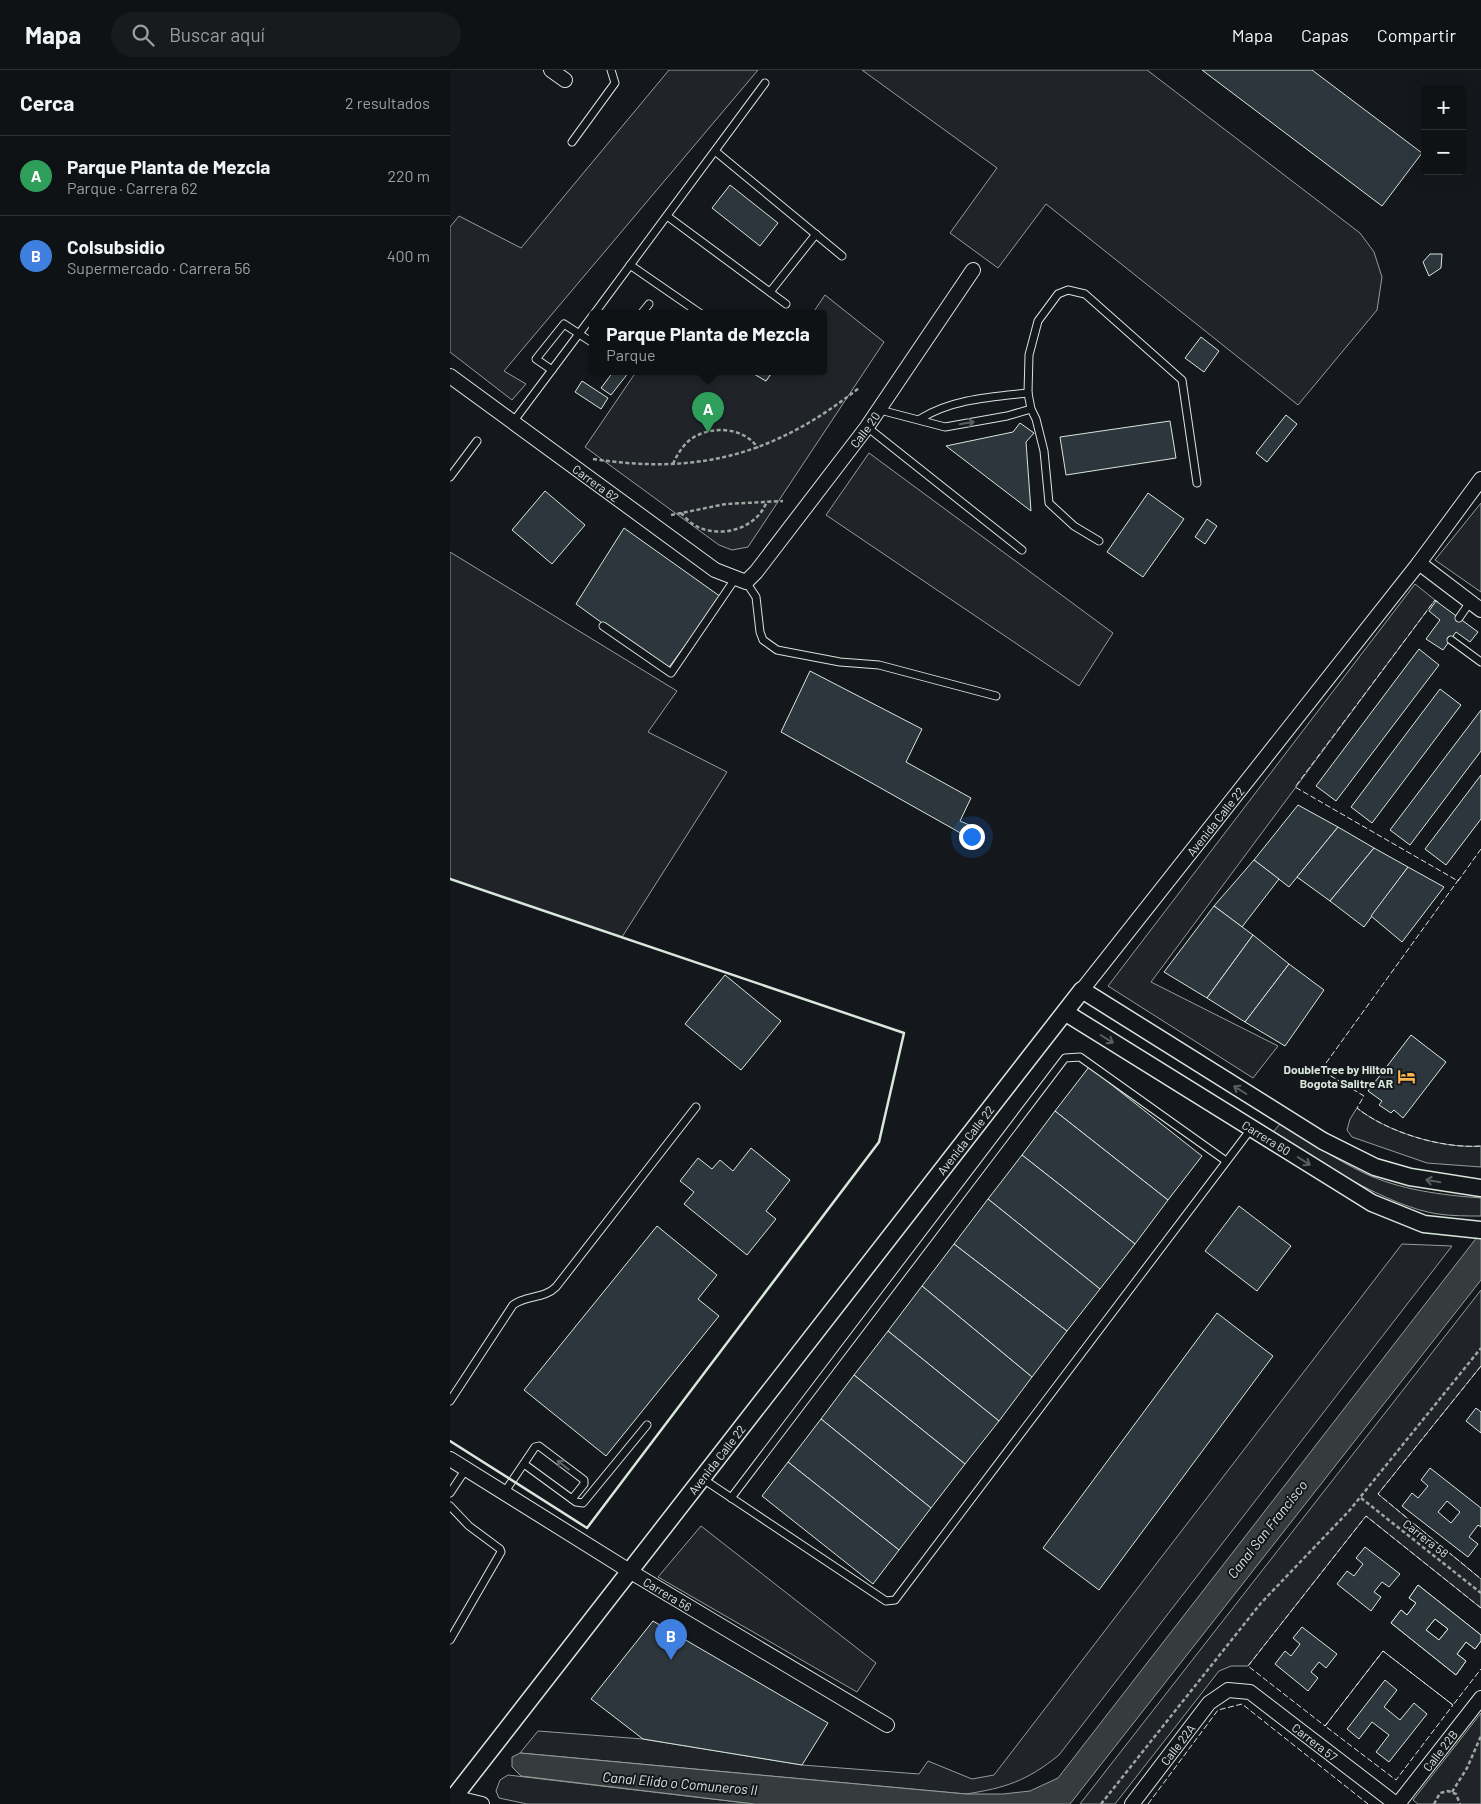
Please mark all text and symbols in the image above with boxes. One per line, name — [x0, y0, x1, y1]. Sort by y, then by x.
search box — [111, 12, 461, 57]
text: Mapa — [25, 20, 81, 49]
icon: search — [129, 21, 157, 49]
text: Buscar aquí — [169, 23, 265, 46]
text: Mapa — [1232, 24, 1273, 46]
text: Capas — [1301, 24, 1349, 46]
text: Compartir — [1377, 24, 1456, 46]
map controls — [1421, 85, 1466, 175]
button: + — [1421, 85, 1466, 130]
text: Cerca — [20, 90, 74, 115]
text: 2 resultados — [345, 93, 430, 112]
button: − — [1421, 130, 1466, 175]
text: Parque Planta de Mezcla — [67, 155, 270, 178]
text: A — [31, 166, 41, 185]
text: 220 m — [387, 166, 430, 185]
text: Parque · Carrera 62 — [67, 178, 198, 197]
text: Colsubsidio — [67, 235, 165, 258]
text: B — [31, 246, 41, 265]
text: 400 m — [387, 246, 430, 265]
text: Supermercado · Carrera 56 — [67, 258, 251, 277]
popup — [589, 310, 827, 375]
text: Parque Planta de Mezcla — [606, 322, 810, 345]
text: Parque — [606, 345, 655, 364]
pin: A — [692, 392, 724, 433]
street label: Calle 20 — [847, 409, 882, 450]
one-way arrow — [958, 418, 974, 428]
street label: Carrera 62 — [570, 461, 622, 505]
street label: Avenida Calle 22 — [1184, 784, 1247, 859]
your location — [959, 824, 985, 850]
one-way arrow — [1099, 1034, 1113, 1044]
place label: DoubleTree by Hilton Bogota Salitre AR — [1284, 1062, 1393, 1090]
hotel icon: DoubleTree by Hilton Bogota Salitre AR — [1397, 1066, 1417, 1086]
one-way arrow — [1234, 1084, 1248, 1094]
street label: Avenida Calle 22 — [934, 1102, 997, 1177]
street label: Carrera 60 — [1240, 1117, 1293, 1158]
one-way arrow — [1297, 1157, 1311, 1167]
one-way arrow — [1425, 1176, 1441, 1186]
street label: Avenida Calle 22 — [685, 1422, 748, 1497]
one-way arrow — [557, 1459, 570, 1470]
water label: Canal San Francisco — [1223, 1477, 1311, 1581]
street label: Carrera 58 — [1401, 1516, 1451, 1560]
street label: Carrera 56 — [641, 1574, 694, 1614]
pin: B — [655, 1619, 687, 1660]
street label: Carrera 57 — [1290, 1720, 1341, 1764]
street label: Calle 22A — [1157, 1721, 1198, 1768]
street label: Calle 22B — [1420, 1727, 1460, 1774]
water label: Canal Elido o Comuneros II — [602, 1768, 759, 1798]

